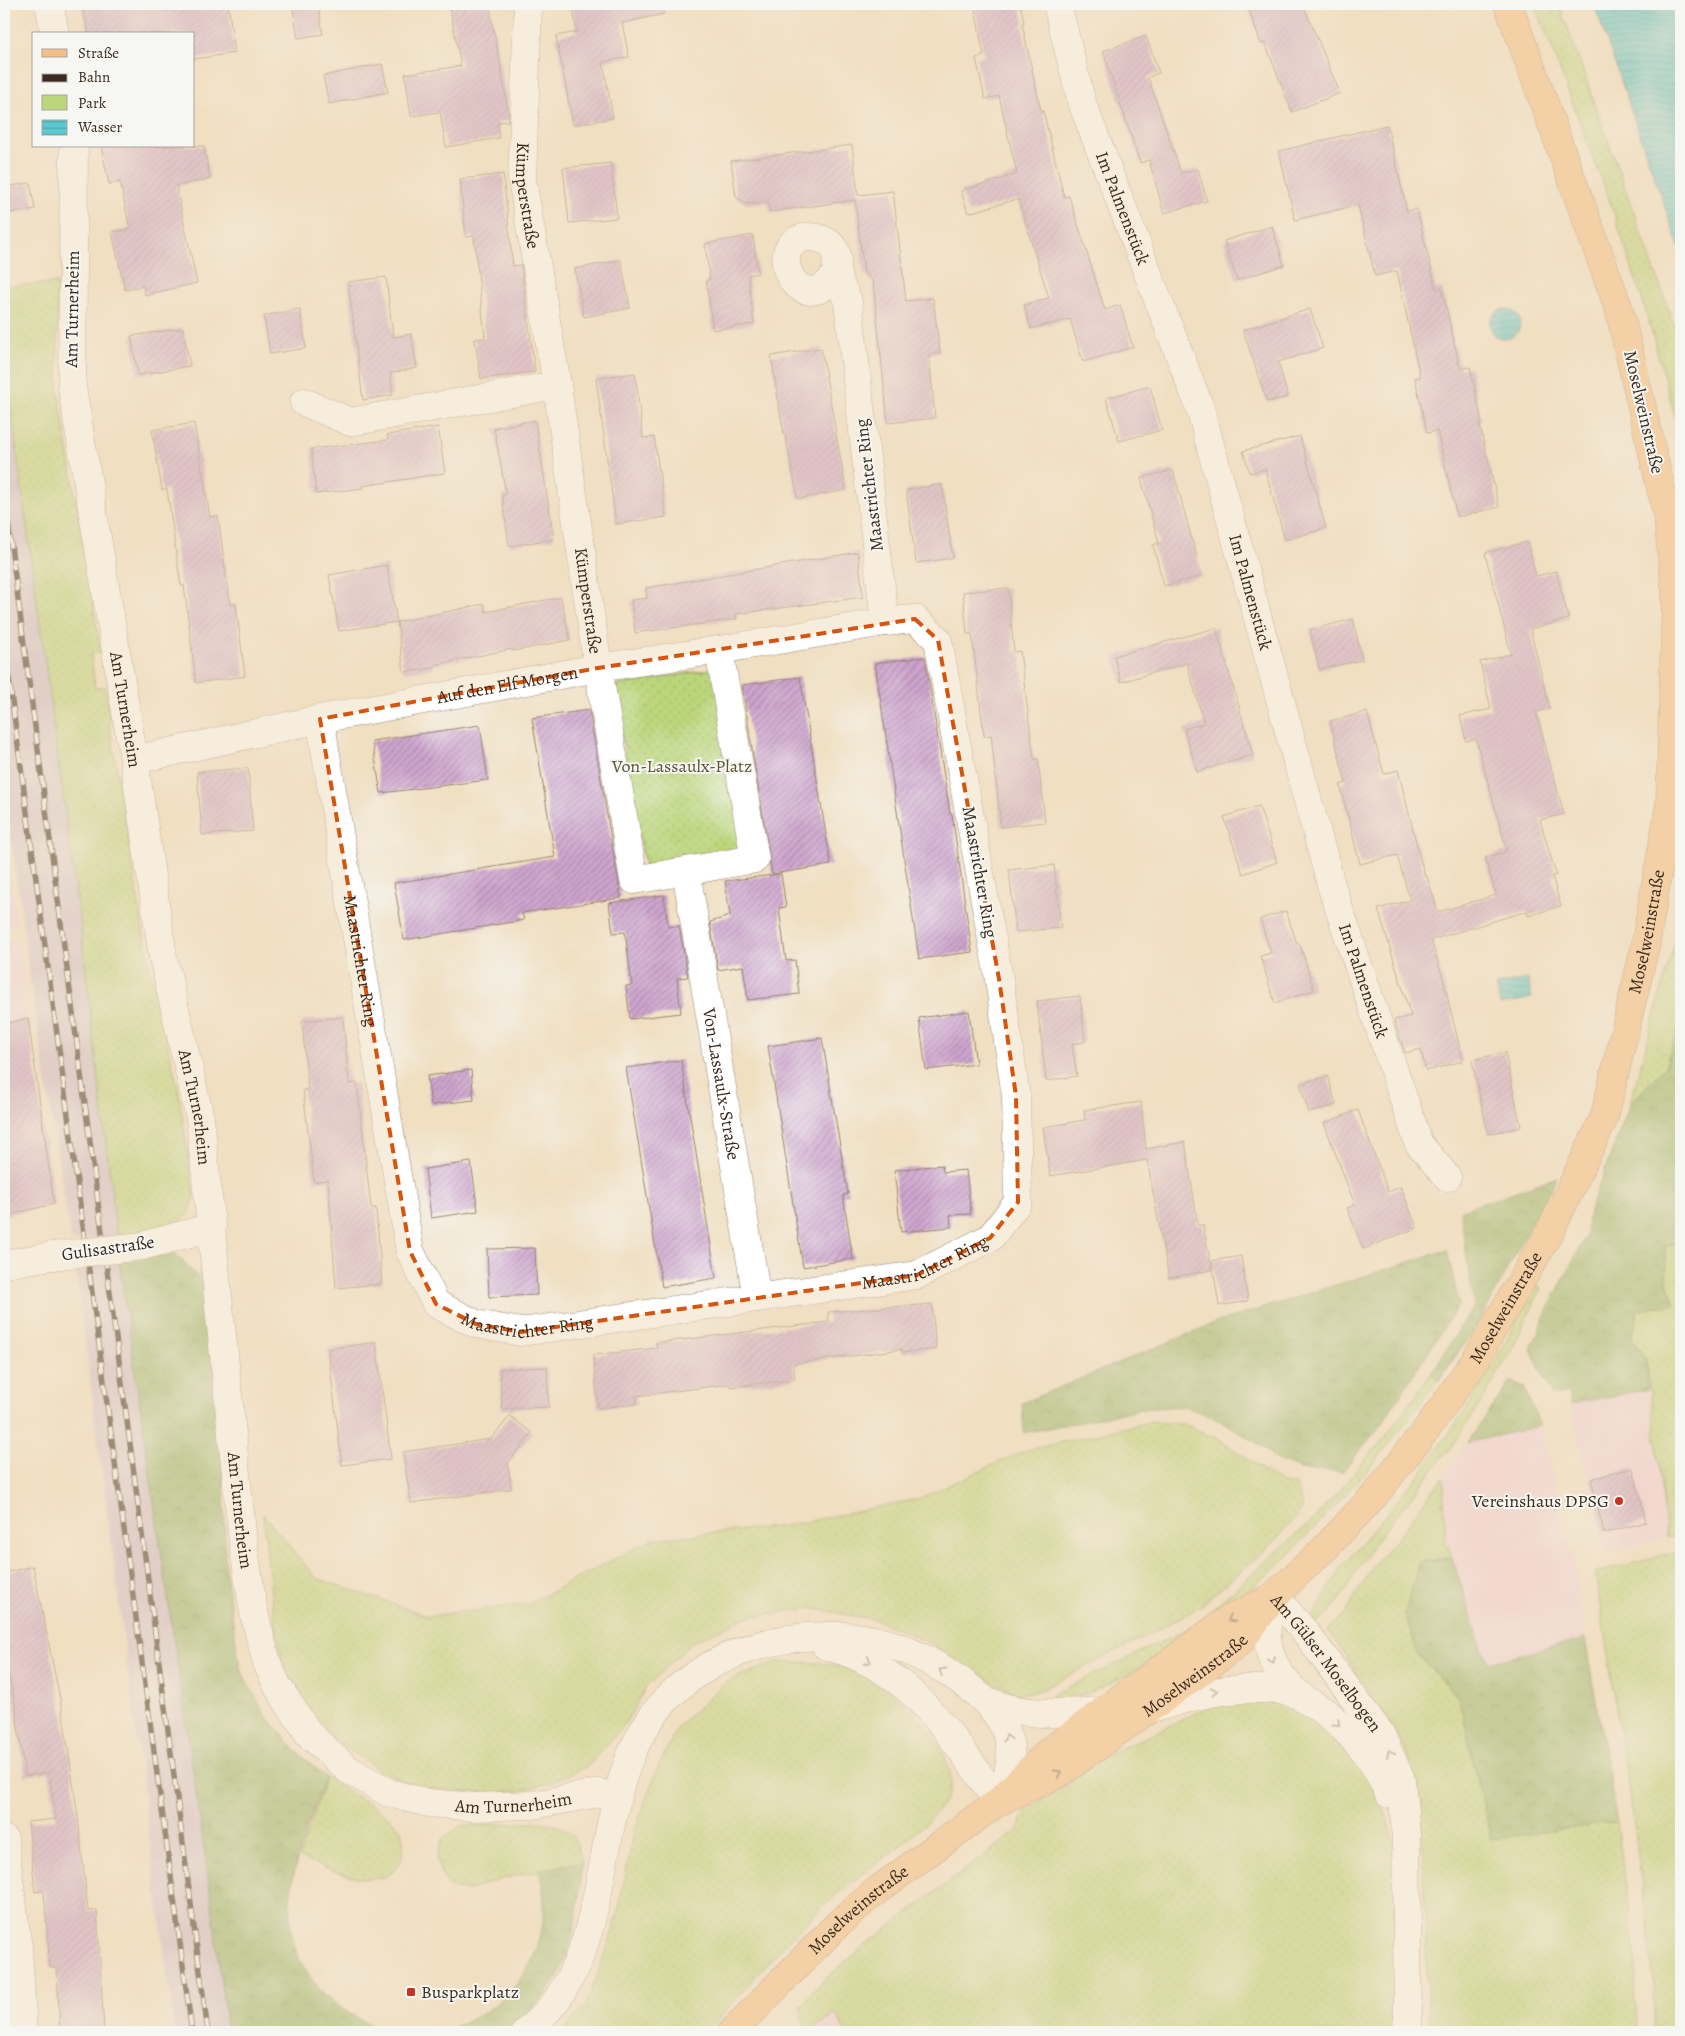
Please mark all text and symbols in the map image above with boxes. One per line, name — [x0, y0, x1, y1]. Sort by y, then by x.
legend — [32, 32, 195, 148]
text: Straße — [78, 43, 119, 63]
text: Bahn — [78, 67, 110, 87]
text: Park — [78, 93, 107, 113]
text: Wasser — [77, 117, 123, 137]
street label: Kümperstraße — [510, 142, 546, 251]
street label: Im Palmenstück — [1090, 148, 1156, 268]
street label: Am Turnerheim — [59, 250, 85, 369]
street label: Moselweinstraße — [1618, 348, 1670, 476]
street label: Maastrichter Ring — [849, 417, 889, 553]
street label: Im Palmenstück — [1223, 531, 1278, 653]
street label: Kümperstraße — [569, 546, 608, 655]
street label: Am Turnerheim — [104, 649, 147, 769]
street label: Auf den Elf Morgen — [434, 660, 580, 710]
park label: Von-Lassaulx-Platz — [611, 754, 752, 778]
street label: Maastrichter Ring — [957, 804, 1003, 940]
street label: Moselweinstraße — [1622, 868, 1670, 996]
street label: Maastrichter Ring — [338, 893, 384, 1028]
street label: Im Palmenstück — [1333, 920, 1394, 1041]
street label: Von-Lassaulx-Straße — [697, 1005, 746, 1162]
street label: Am Turnerheim — [172, 1046, 217, 1166]
street label: Maastrichter Ring — [860, 1229, 992, 1295]
street label: Gulisastraße — [60, 1230, 156, 1266]
street label: Moselweinstraße — [1464, 1247, 1548, 1368]
street label: Maastrichter Ring — [457, 1306, 595, 1344]
street label: Am Turnerheim — [222, 1450, 259, 1571]
place label: Vereinshaus DPSG — [1471, 1489, 1609, 1513]
marker: Vereinshaus DPSG — [1613, 1495, 1625, 1507]
street label: Am Gülser Moselbogen — [1265, 1588, 1387, 1737]
one-way arrow — [1228, 1612, 1237, 1622]
street label: Moselweinstraße — [1137, 1629, 1254, 1722]
one-way arrow — [862, 1655, 871, 1665]
one-way arrow — [1266, 1655, 1277, 1664]
one-way arrow — [938, 1667, 947, 1677]
one-way arrow — [1210, 1687, 1219, 1697]
one-way arrow — [1331, 1717, 1340, 1726]
one-way arrow — [1003, 1734, 1013, 1742]
one-way arrow — [1385, 1749, 1396, 1758]
one-way arrow — [1053, 1769, 1062, 1779]
street label: Am Turnerheim — [453, 1786, 574, 1819]
street label: Moselweinstraße — [803, 1859, 913, 1960]
place label: Busparkplatz — [421, 1980, 519, 2004]
marker: Busparkplatz — [405, 1986, 417, 1998]

